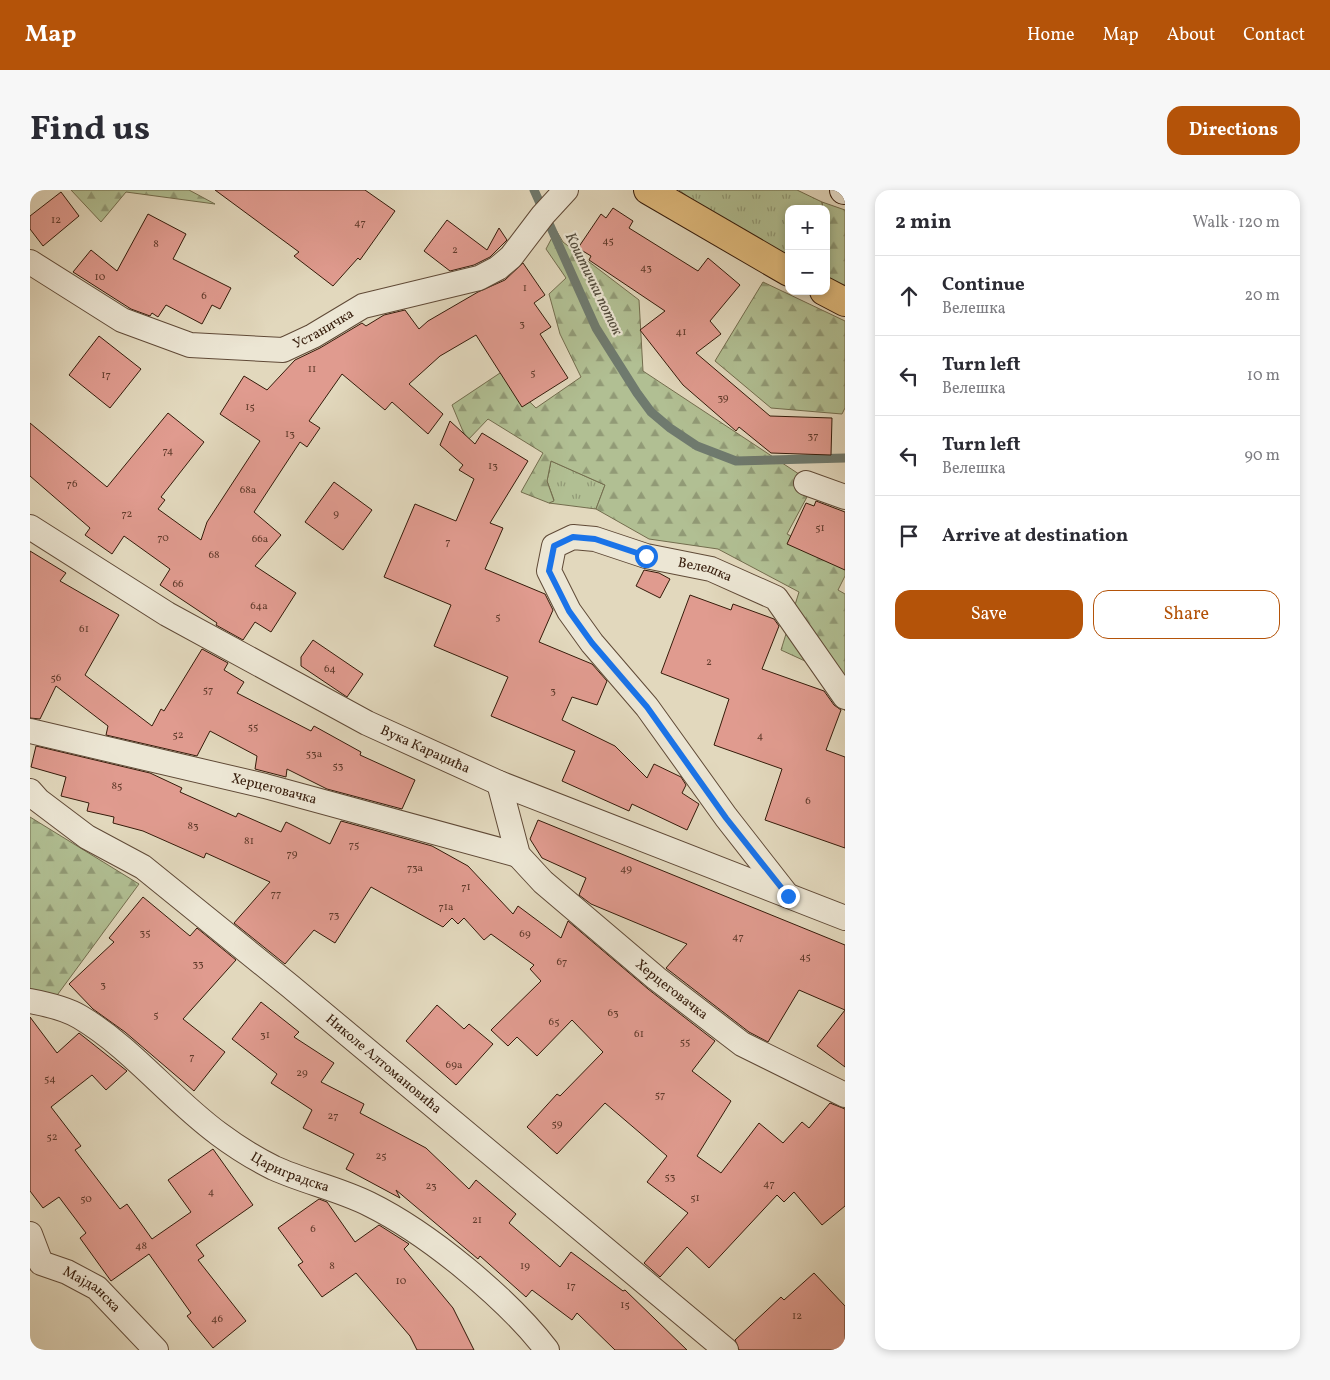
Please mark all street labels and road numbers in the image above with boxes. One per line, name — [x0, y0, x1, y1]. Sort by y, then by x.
street label: Устаничка — [290, 304, 357, 353]
street label: Велешка — [676, 553, 735, 587]
street label: Вука Караџића — [377, 721, 473, 778]
street label: Херцеговачка — [230, 769, 319, 809]
street label: Херцеговачка — [631, 955, 712, 1024]
street label: Николе Алтомановића — [321, 1010, 446, 1118]
street label: Цариградска — [247, 1148, 332, 1197]
street label: Мајданска — [59, 1262, 125, 1317]

